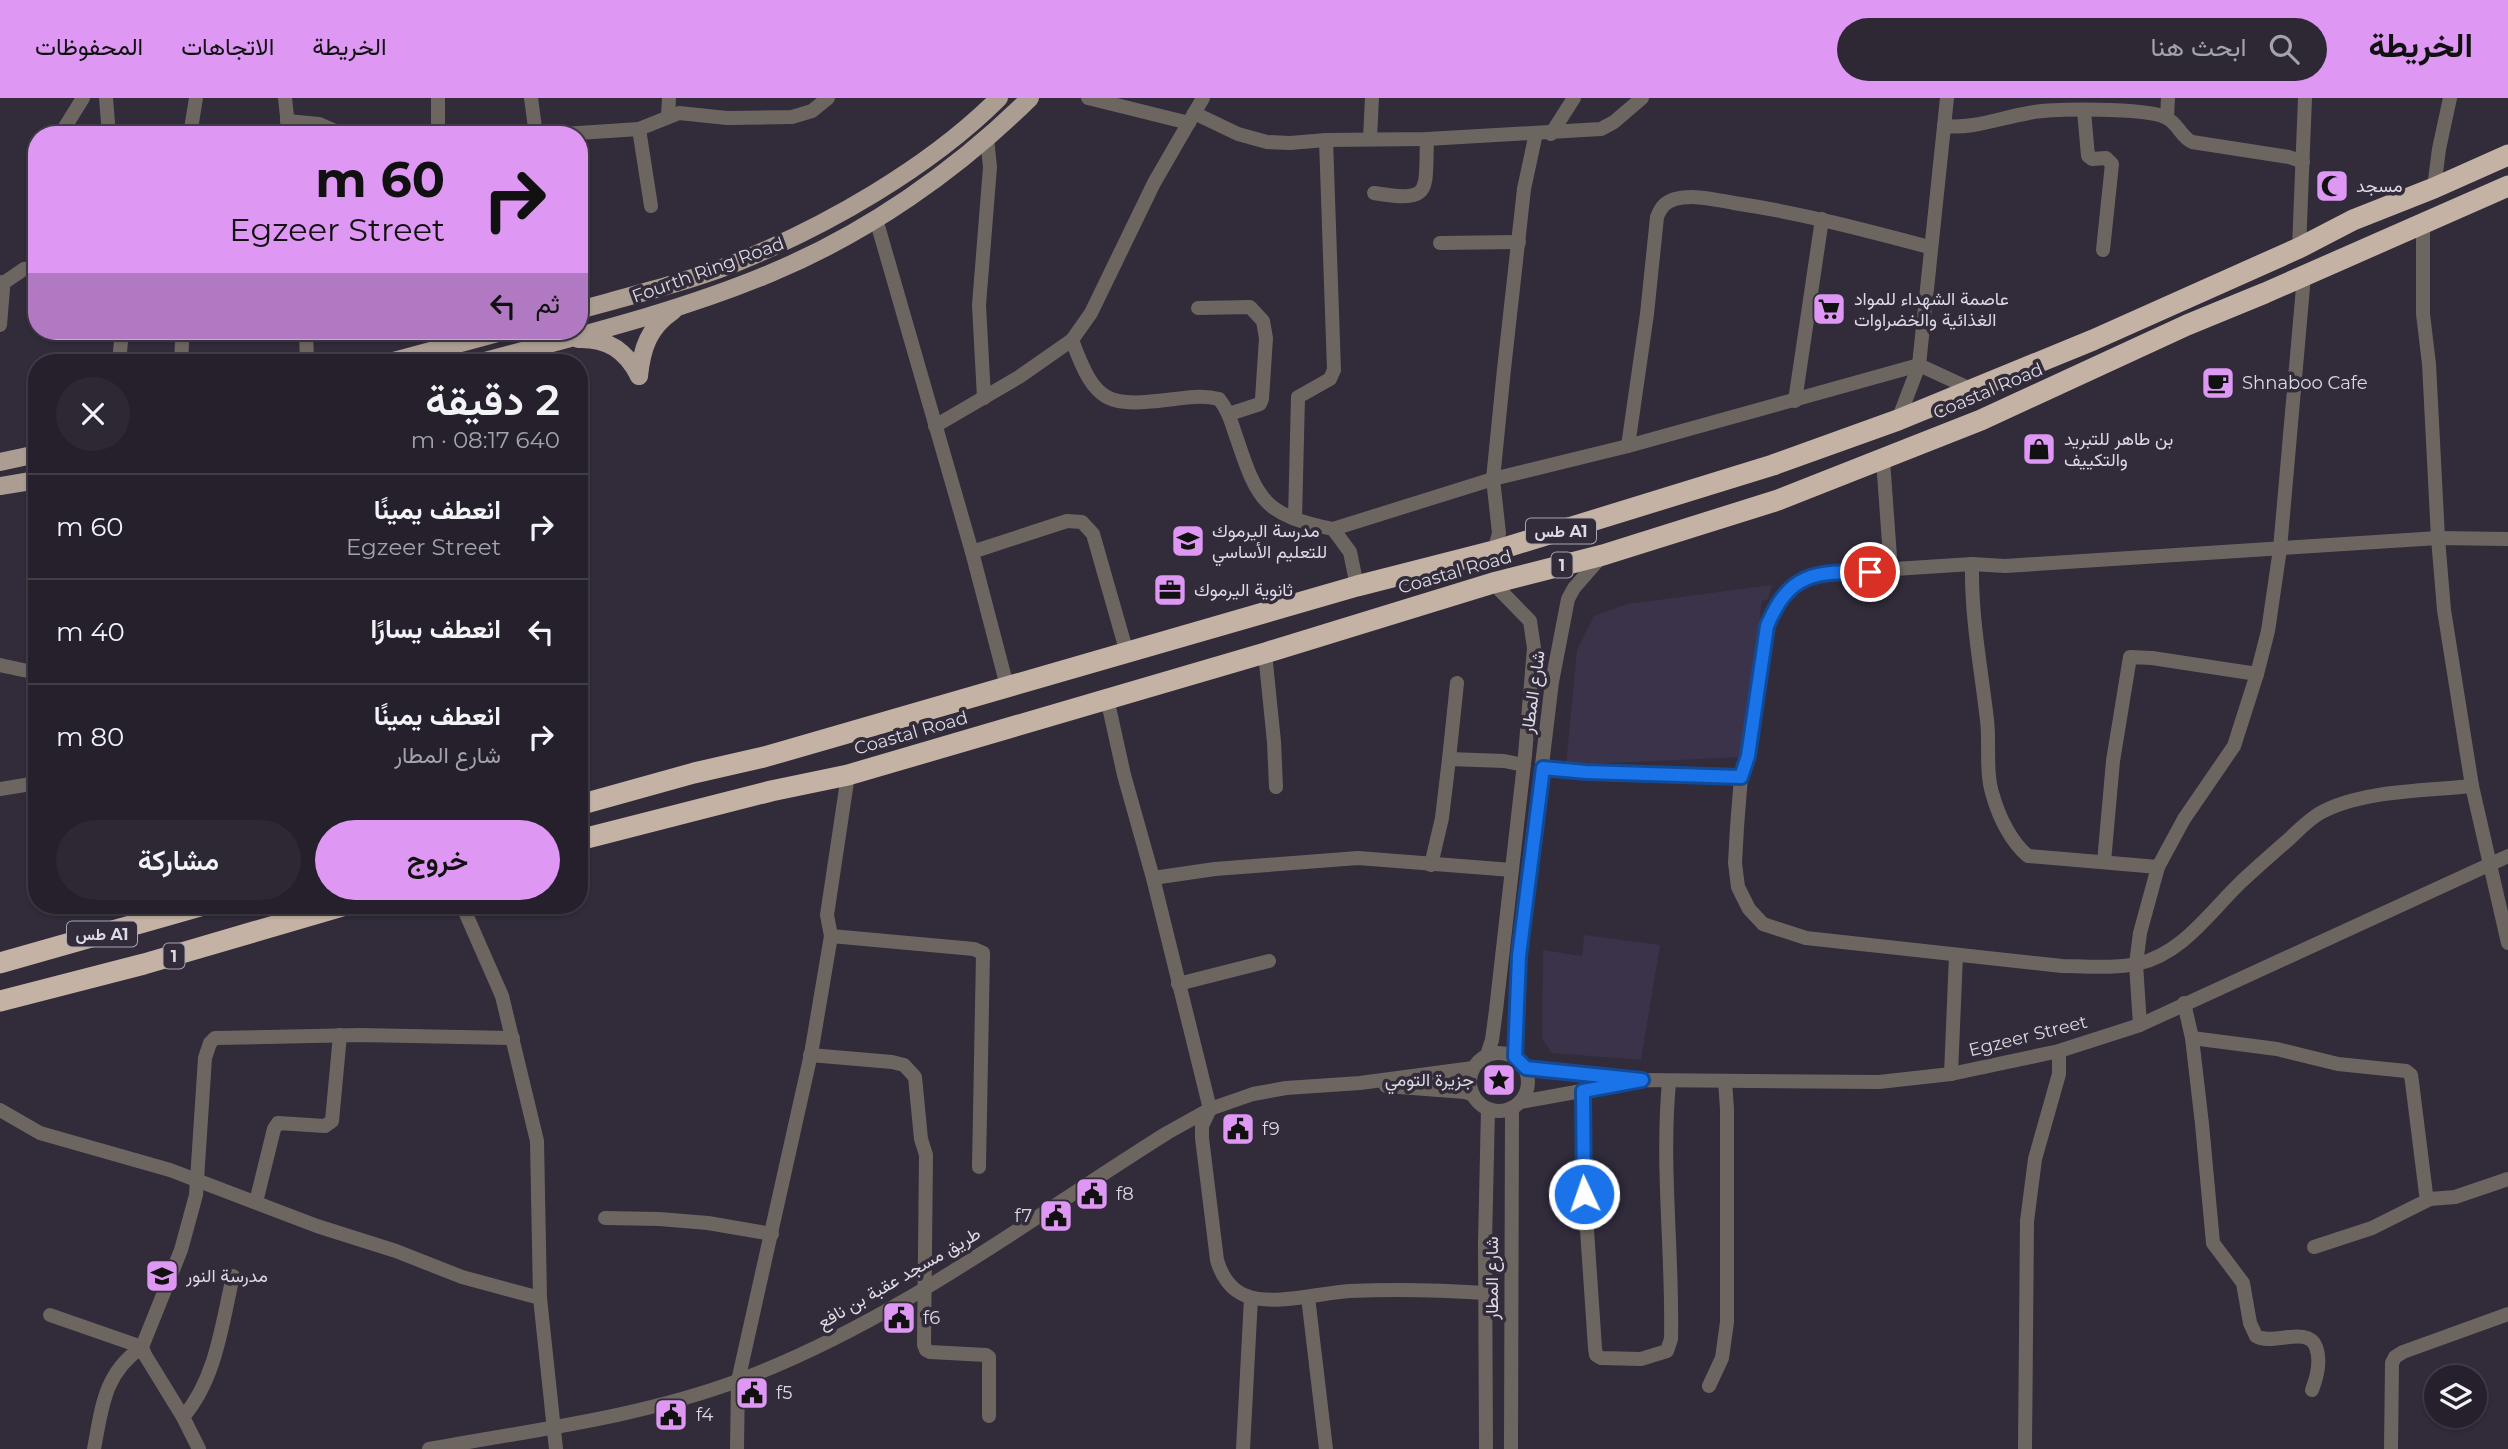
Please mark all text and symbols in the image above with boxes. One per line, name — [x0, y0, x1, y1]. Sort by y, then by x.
search box — [1837, 18, 2327, 81]
text: الخريطة — [2369, 25, 2473, 65]
icon: search — [2265, 30, 2303, 68]
text: ابحث هنا — [2150, 31, 2247, 63]
text: المحفوظات — [35, 32, 143, 61]
text: الاتجاهات — [181, 32, 274, 61]
text: الخريطة — [312, 32, 387, 61]
text: 60 m — [315, 150, 445, 209]
icon: right — [469, 154, 560, 245]
mosque icon: مسجد — [2313, 167, 2351, 205]
place label: مسجد — [2356, 175, 2403, 197]
text: Egzeer Street — [229, 210, 445, 249]
street label: Fourth Ring Road — [629, 232, 787, 308]
icon: left — [484, 287, 522, 325]
text: ثم — [536, 288, 560, 320]
place label: عاصمة الشهداء للمواد الغذائية والخضراوات — [1854, 288, 2009, 331]
supermarket icon: عاصمة الشهداء للمواد الغذائية والخضراوات — [1810, 290, 1848, 328]
street label: Coastal Road — [1930, 358, 2046, 424]
cafe icon: Shnaboo Cafe — [2199, 364, 2237, 402]
place label: Shnaboo Cafe — [2242, 372, 2368, 394]
text: 2 دقيقة — [425, 374, 560, 426]
button: close — [56, 377, 130, 451]
text: 640 m · 08:17 — [411, 426, 560, 454]
place label: بن طاهر للتبريد والتكييف — [2064, 428, 2173, 471]
shop icon: بن طاهر للتبريد والتكييف — [2020, 430, 2058, 468]
text: انعطف يمينًا — [374, 494, 501, 526]
icon: right — [522, 508, 560, 546]
text: 60 m — [56, 511, 123, 543]
road number: طس A1 — [1526, 518, 1596, 544]
place label: مدرسة اليرموك للتعليم الأساسي — [1212, 520, 1327, 567]
school or university icon: مدرسة اليرموك للتعليم الأساسي — [1169, 522, 1207, 560]
text: Egzeer Street — [346, 533, 501, 561]
pin — [1840, 542, 1900, 602]
street label: Coastal Road — [1396, 545, 1514, 599]
road number: 1 — [1552, 552, 1572, 578]
icon: arrive — [1851, 553, 1889, 591]
office icon: ثانوية اليرموك — [1151, 571, 1189, 609]
place label: ثانوية اليرموك — [1194, 579, 1293, 601]
text: انعطف يسارًا — [371, 613, 501, 645]
icon: left — [522, 613, 560, 651]
text: 40 m — [56, 616, 125, 648]
street label: شارع المطار — [1516, 649, 1551, 736]
text: انعطف يمينًا — [374, 700, 501, 732]
street label: Coastal Road — [852, 706, 970, 760]
icon: right — [522, 718, 560, 756]
text: 80 m — [56, 721, 124, 753]
text: شارع المطار — [394, 741, 501, 769]
button: مشاركة — [56, 820, 301, 900]
button: خروج — [315, 820, 560, 900]
road number: طس A1 — [67, 922, 137, 946]
road number: 1 — [164, 944, 184, 968]
street label: Egzeer Street — [1966, 1011, 2090, 1061]
place icon: جزيرة التومي — [1480, 1061, 1518, 1099]
place label: جزيرة التومي — [1385, 1069, 1474, 1095]
public building icon: f9 — [1219, 1110, 1257, 1148]
place label: f9 — [1262, 1118, 1280, 1140]
position arrow — [1547, 1157, 1621, 1231]
public building icon: f8 — [1073, 1175, 1111, 1213]
place label: f8 — [1116, 1183, 1134, 1205]
public building icon: f7 — [1037, 1197, 1075, 1235]
place label: f7 — [1014, 1205, 1032, 1227]
street label: طريق مسجد عقبة بن نافع — [814, 1222, 985, 1335]
street label: شارع المطار — [1481, 1236, 1504, 1321]
school or university icon: مدرسة النور — [143, 1257, 181, 1295]
place label: مدرسة النور — [185, 1265, 268, 1287]
public building icon: f6 — [880, 1299, 918, 1337]
place label: f6 — [923, 1307, 940, 1329]
map controls — [2424, 1365, 2487, 1428]
button: layers — [2424, 1365, 2487, 1428]
public building icon: f5 — [733, 1374, 771, 1412]
place label: f5 — [776, 1382, 793, 1404]
public building icon: f4 — [652, 1396, 690, 1434]
place label: f4 — [696, 1404, 714, 1426]

